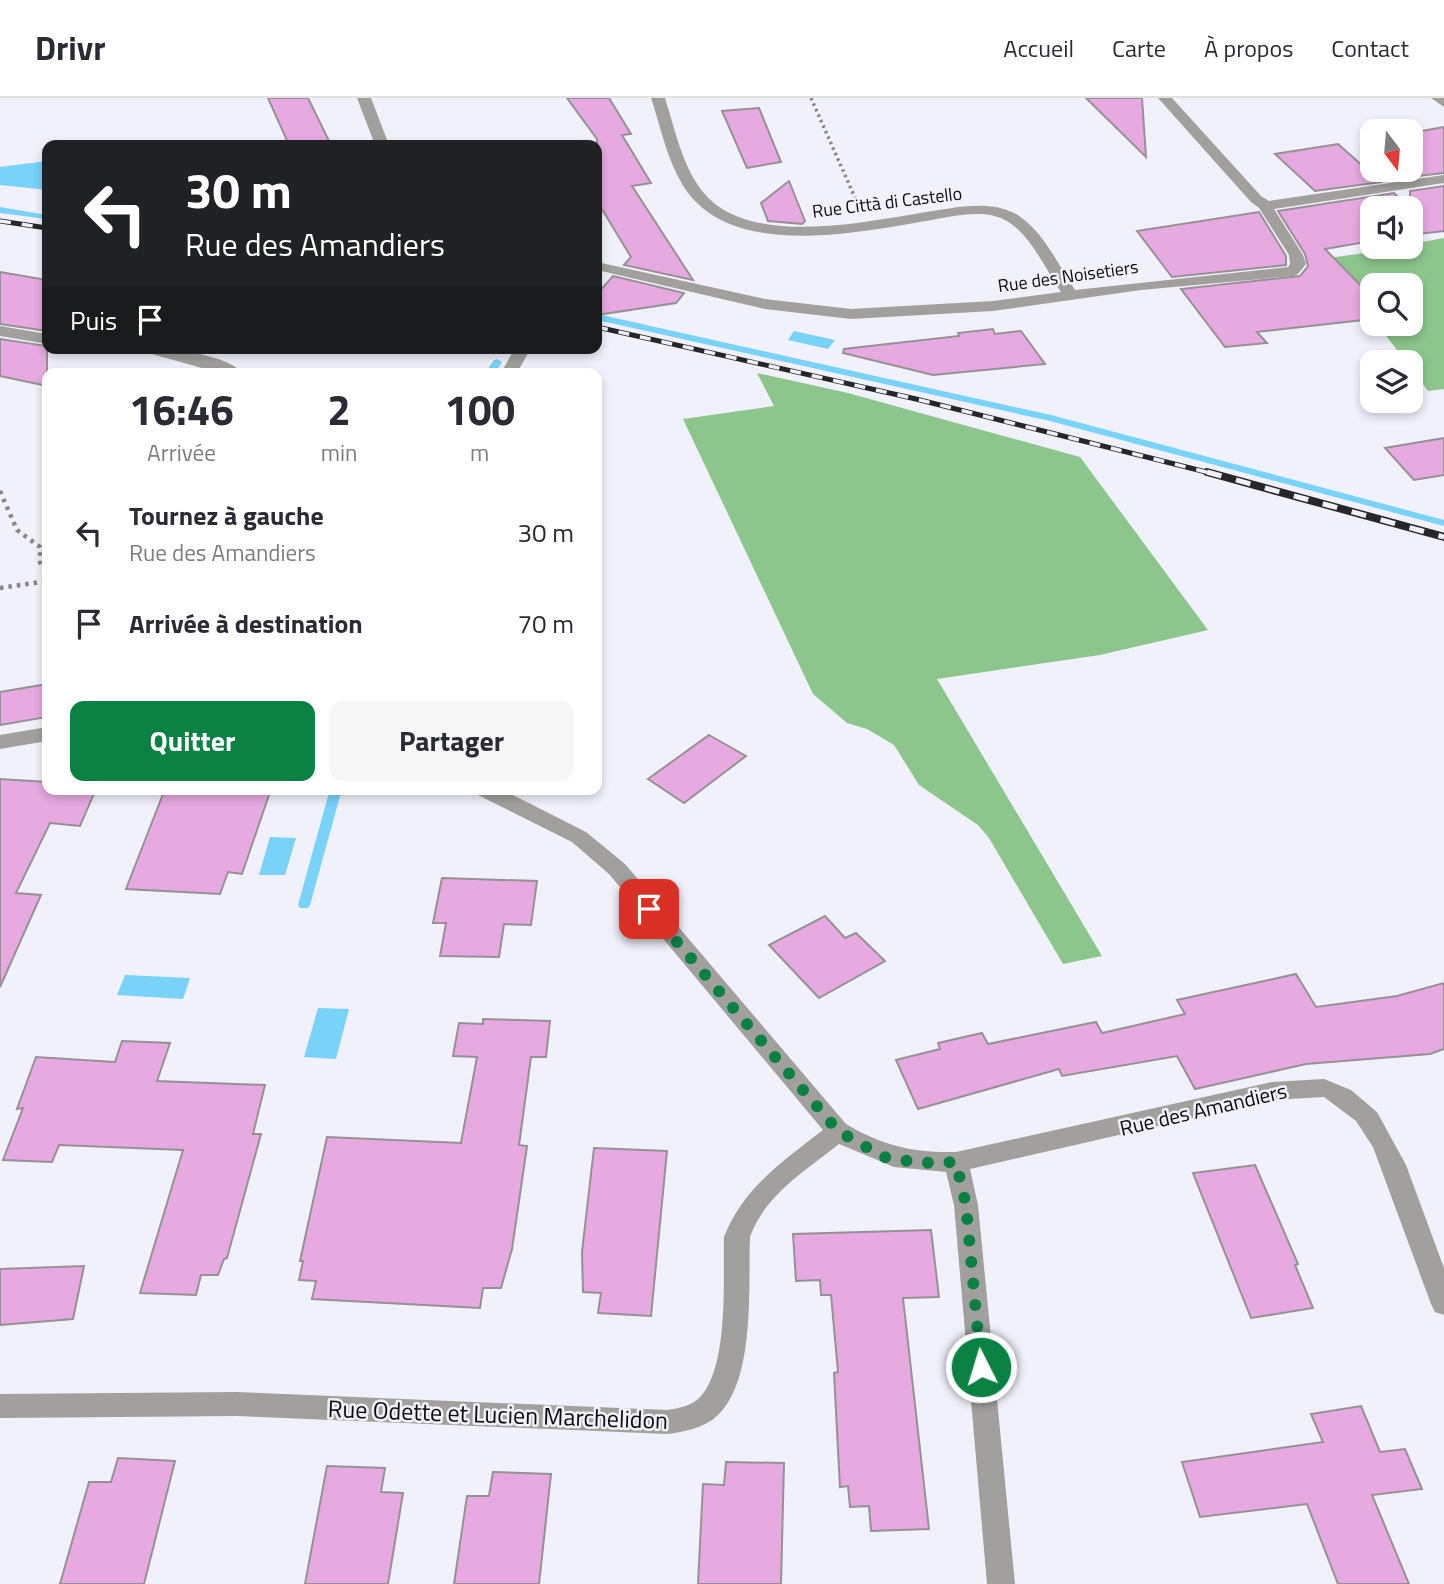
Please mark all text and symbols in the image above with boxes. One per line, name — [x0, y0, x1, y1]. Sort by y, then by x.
text: Drivr — [35, 23, 106, 73]
text: Accueil — [1003, 30, 1074, 66]
text: Carte — [1112, 30, 1166, 66]
text: À propos — [1204, 30, 1293, 66]
text: Contact — [1331, 30, 1409, 66]
north arrow — [1360, 119, 1423, 182]
map controls — [1360, 119, 1423, 413]
text: 30 m — [185, 152, 292, 227]
icon: left — [70, 168, 161, 259]
street label: Rue Città di Castello — [811, 179, 963, 225]
button: sound — [1360, 196, 1423, 259]
text: Rue des Amandiers — [185, 220, 445, 268]
street label: Rue des Noisetiers — [996, 253, 1140, 299]
button: search — [1360, 273, 1423, 336]
text: Puis — [70, 301, 117, 340]
icon: arrive — [131, 301, 169, 339]
button: layers — [1360, 350, 1423, 413]
text: 16:46 — [129, 377, 234, 441]
text: 2 — [327, 377, 351, 441]
text: 100 — [444, 377, 515, 441]
text: Arrivée — [147, 435, 216, 470]
text: min — [321, 435, 357, 470]
text: m — [470, 435, 489, 470]
text: Tournez à gauche — [129, 496, 324, 535]
text: 30 m — [517, 513, 574, 552]
icon: left — [70, 514, 108, 552]
text: Rue des Amandiers — [129, 535, 316, 570]
text: Arrivée à destination — [129, 604, 363, 643]
text: 70 m — [517, 604, 574, 643]
icon: arrive — [70, 605, 108, 643]
button: Quitter — [70, 701, 315, 781]
button: Partager — [329, 701, 574, 781]
pin — [619, 879, 679, 939]
icon: arrive — [630, 890, 668, 928]
street label: Rue des Amandiers — [1116, 1074, 1290, 1144]
position arrow — [944, 1330, 1018, 1404]
street label: Rue Odette et Lucien Marchelidon — [327, 1390, 669, 1438]

